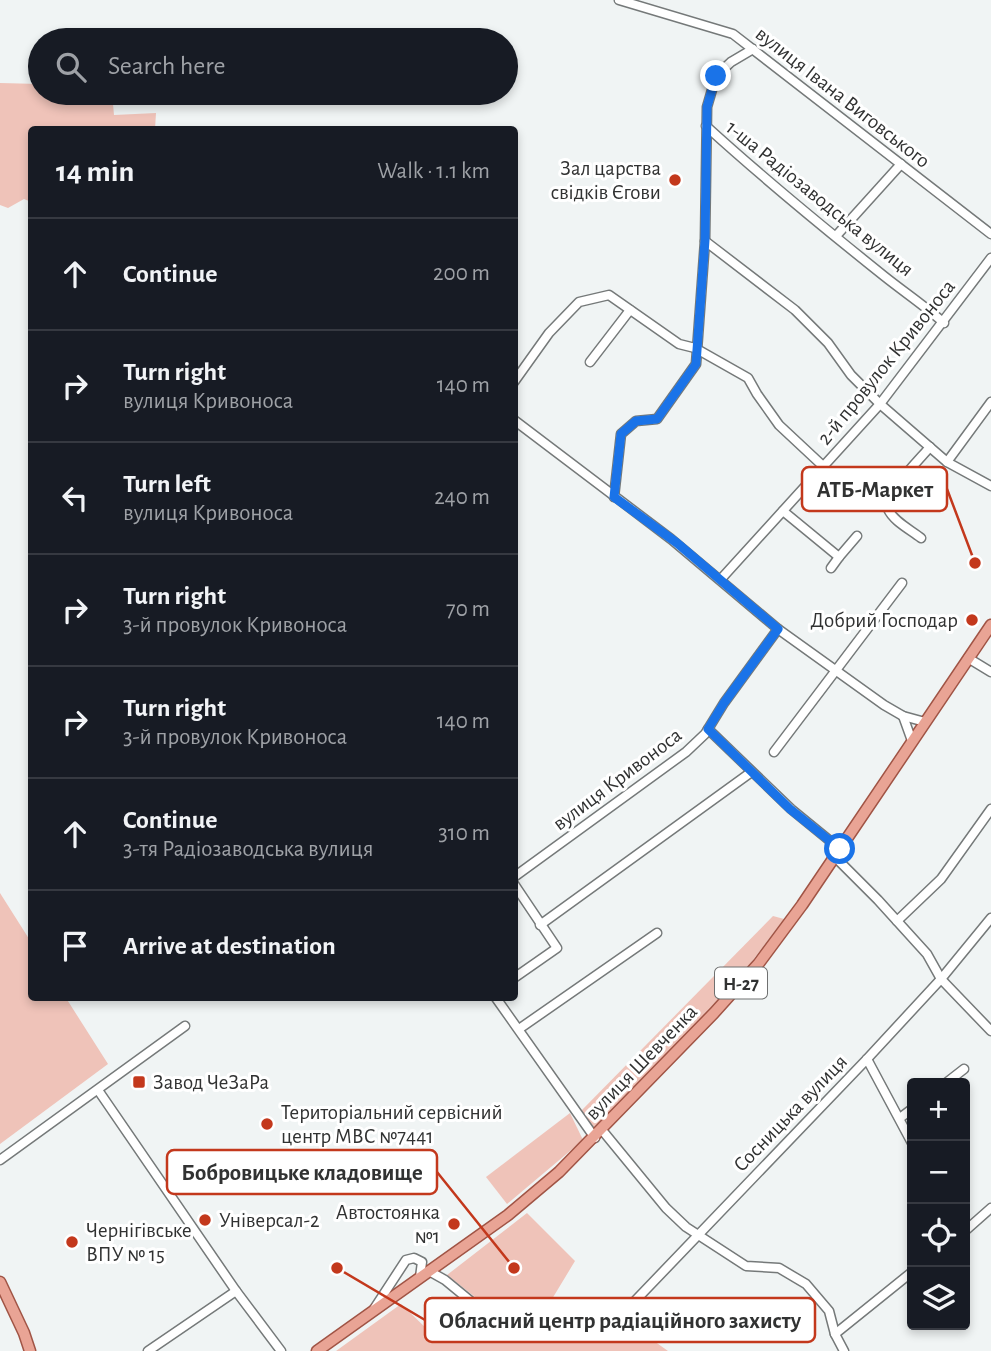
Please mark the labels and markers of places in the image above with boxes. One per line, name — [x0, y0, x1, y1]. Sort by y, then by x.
place label: Зал царства свідків Єгови — [551, 158, 661, 203]
marker: Зал царства свідків Єгови — [667, 172, 683, 188]
callout: АТБ-Маркет — [802, 467, 947, 511]
place label: Добрий Господар — [810, 610, 958, 631]
marker: Добрий Господар — [964, 612, 980, 628]
place label: Завод ЧеЗаРа — [153, 1072, 270, 1093]
marker: Завод ЧеЗаРа — [131, 1074, 147, 1090]
place label: Територіальний сервісний центр МВС №7441 — [281, 1102, 503, 1147]
marker: Територіальний сервісний центр МВС №7441 — [259, 1116, 275, 1132]
callout: Бобровицьке кладовище — [167, 1150, 437, 1194]
place label: Автостоянка №1 — [336, 1202, 440, 1247]
place label: Універсал-2 — [219, 1210, 320, 1231]
marker: Універсал-2 — [197, 1212, 213, 1228]
marker: Автостоянка №1 — [446, 1216, 462, 1232]
place label: Чернігівське ВПУ № 15 — [86, 1220, 192, 1265]
marker: Чернігівське ВПУ № 15 — [64, 1234, 80, 1250]
callout: Обласний центр радіаційного захисту — [425, 1298, 815, 1342]

